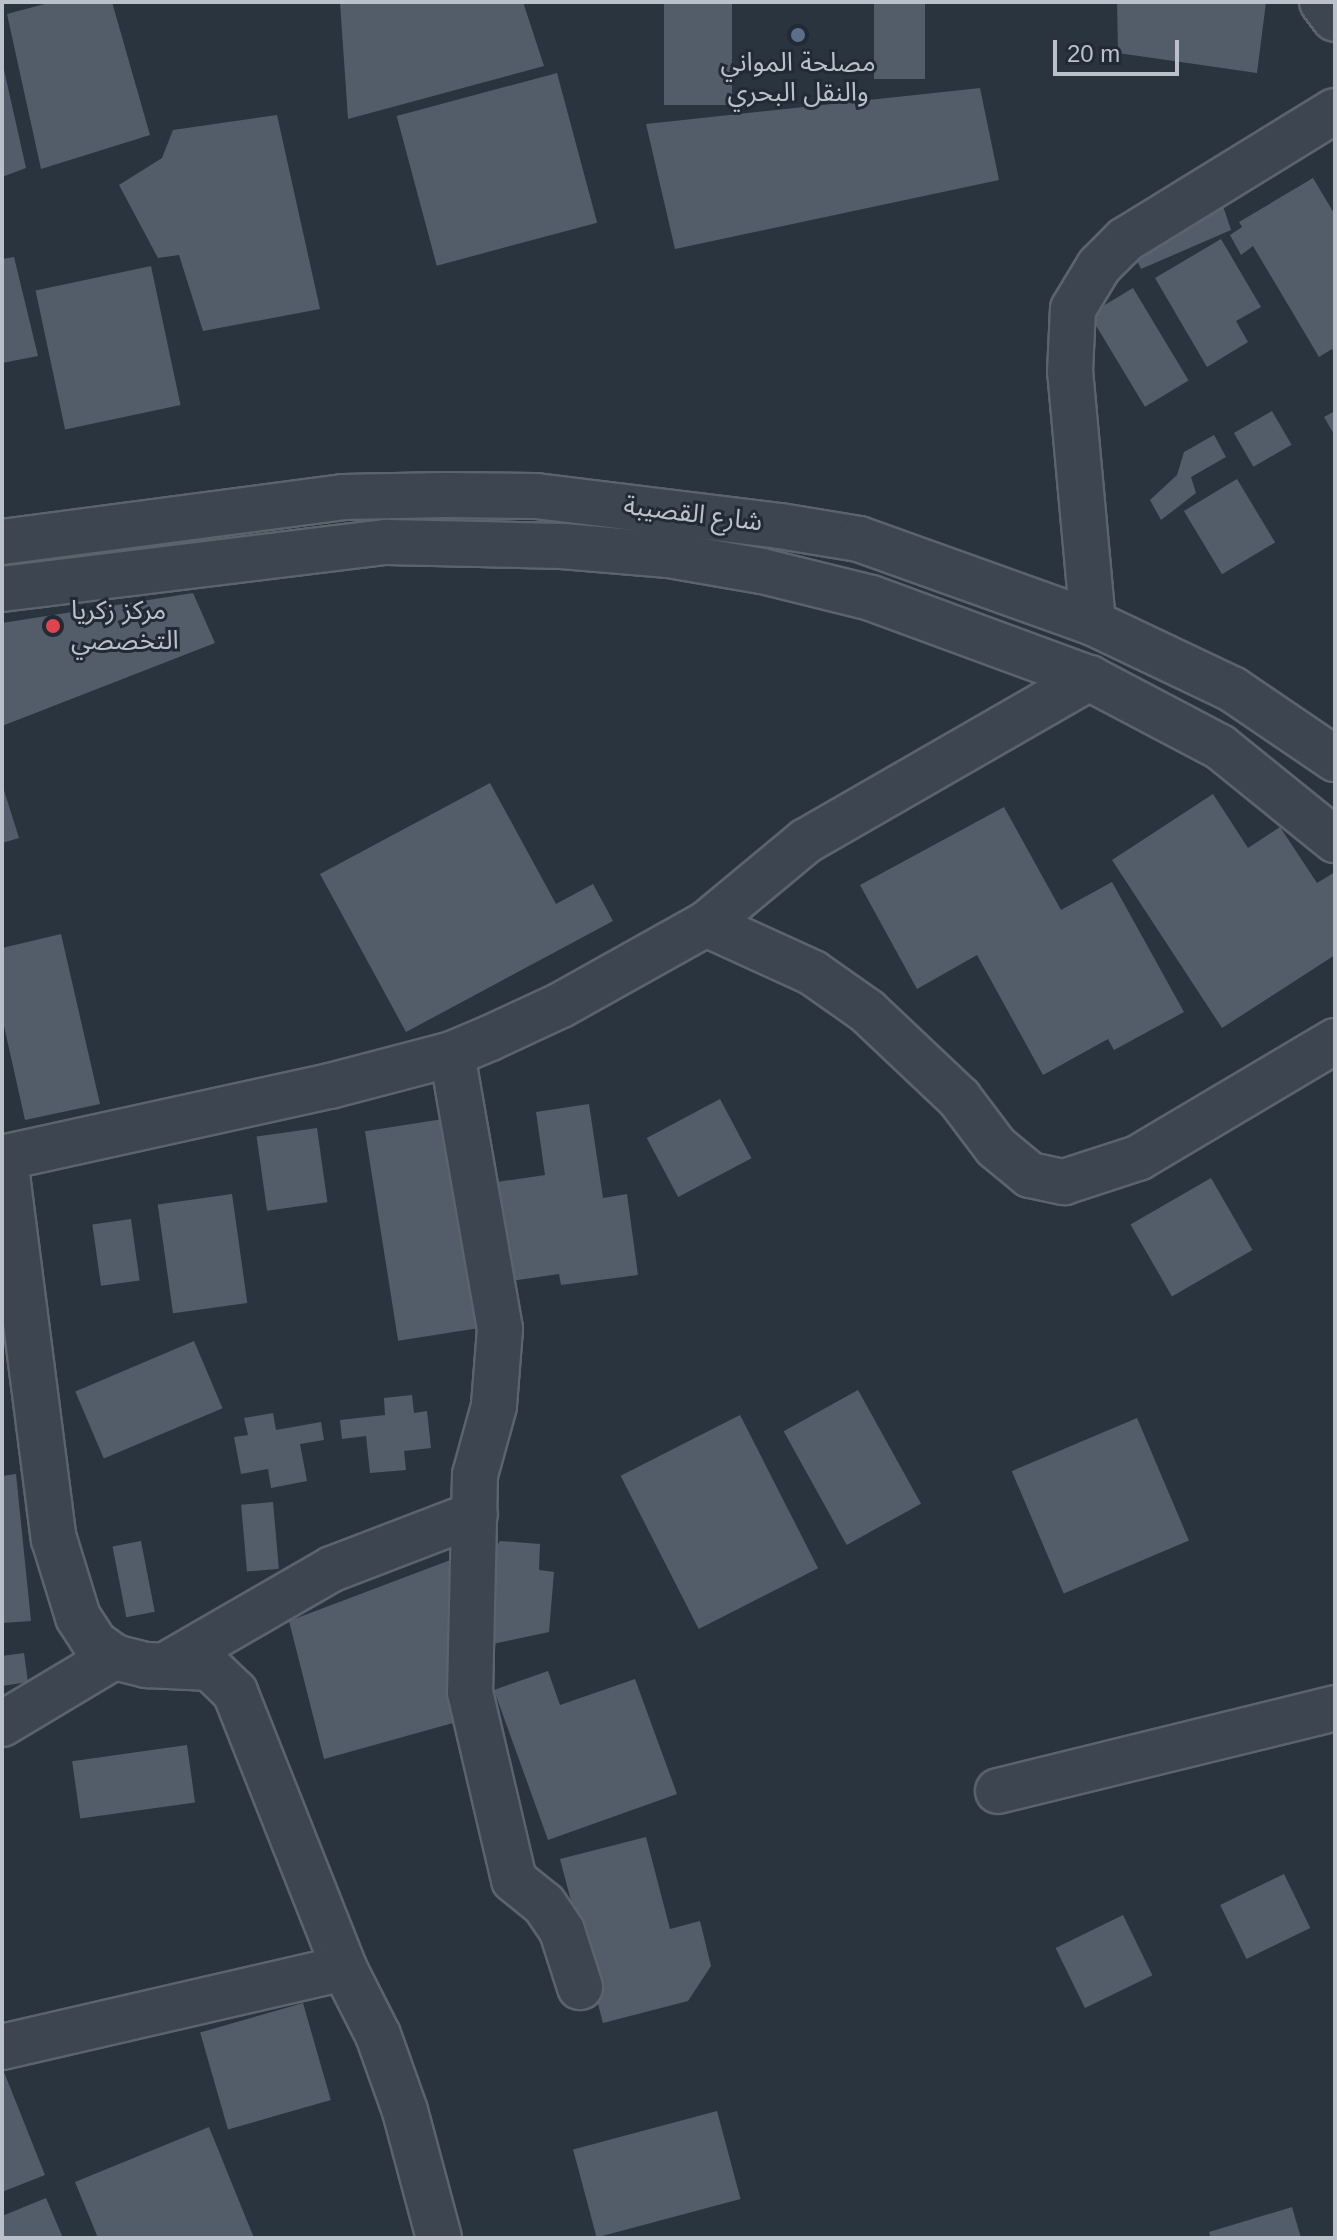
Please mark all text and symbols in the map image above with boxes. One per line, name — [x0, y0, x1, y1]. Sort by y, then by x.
scale bar — [1057, 24, 1183, 74]
marker: مصلحة المواني والنقل البحري — [789, 26, 807, 44]
text: 20 m — [1067, 40, 1120, 67]
place label: مصلحة المواني والنقل البحري — [720, 47, 876, 108]
street label: شارع القصيبة — [622, 490, 764, 538]
place label: مركز زكريا التخصصي — [71, 595, 179, 656]
marker: مركز زكريا التخصصي — [42, 615, 64, 637]

